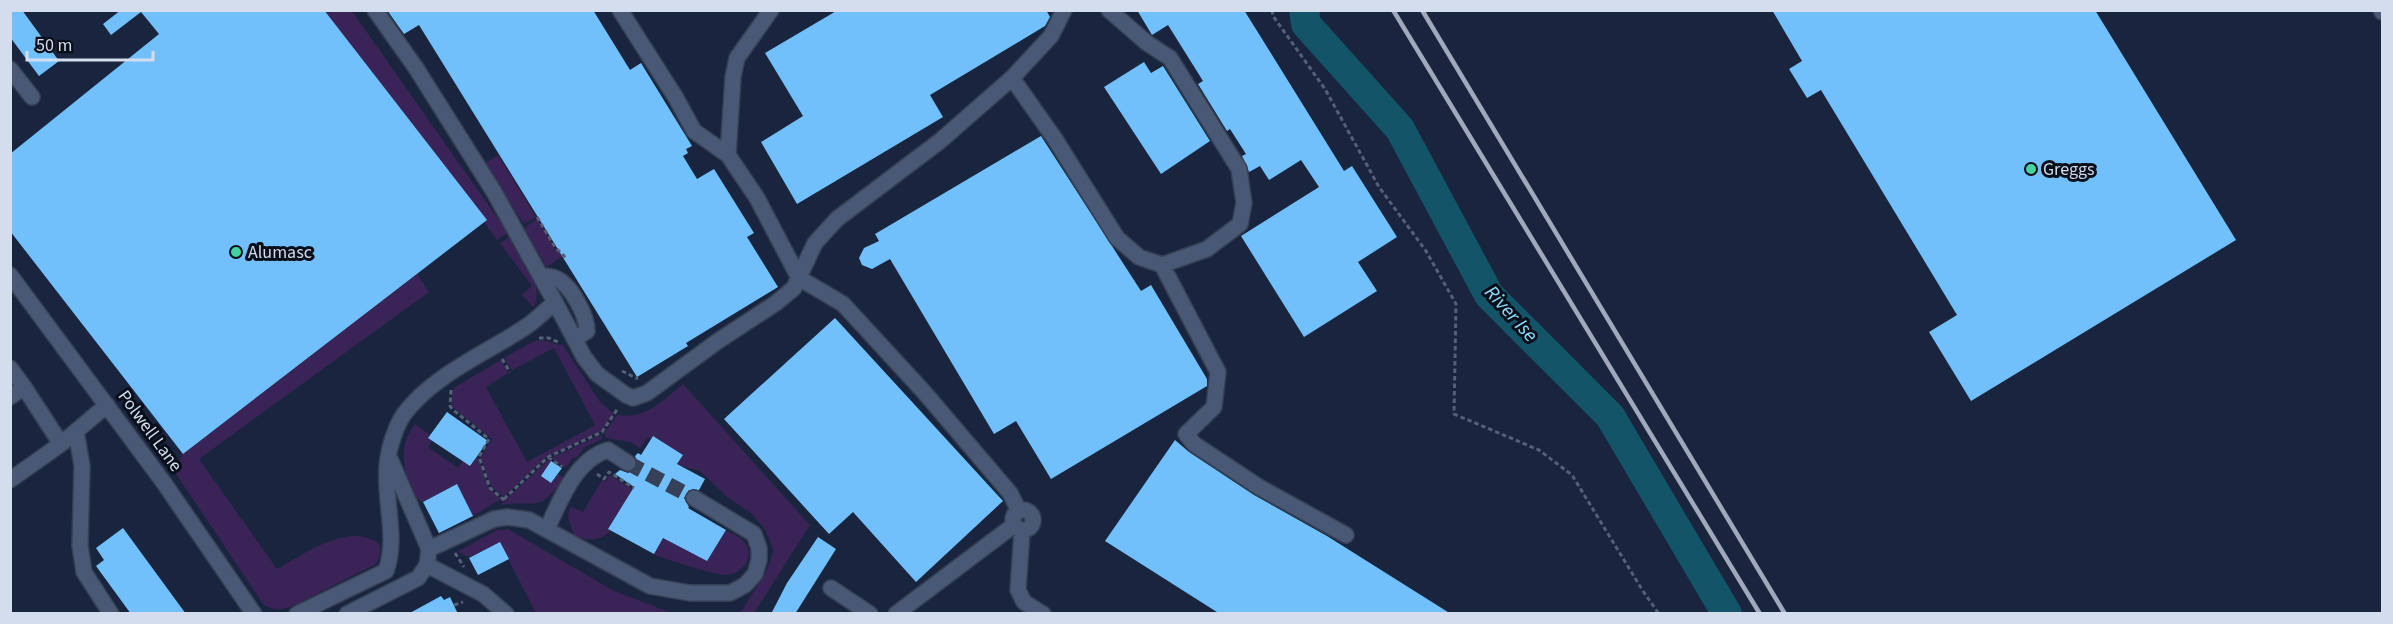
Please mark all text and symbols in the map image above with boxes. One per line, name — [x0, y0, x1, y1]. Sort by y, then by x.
scale bar — [27, 24, 153, 62]
text: 50 m — [36, 33, 72, 58]
place label: Greggs — [2043, 157, 2095, 182]
marker: Greggs — [2024, 162, 2038, 176]
place label: Alumasc — [248, 240, 312, 265]
marker: Alumasc — [229, 245, 243, 259]
water label: River Ise — [1478, 279, 1544, 349]
street label: Polwell Lane — [112, 385, 188, 477]

